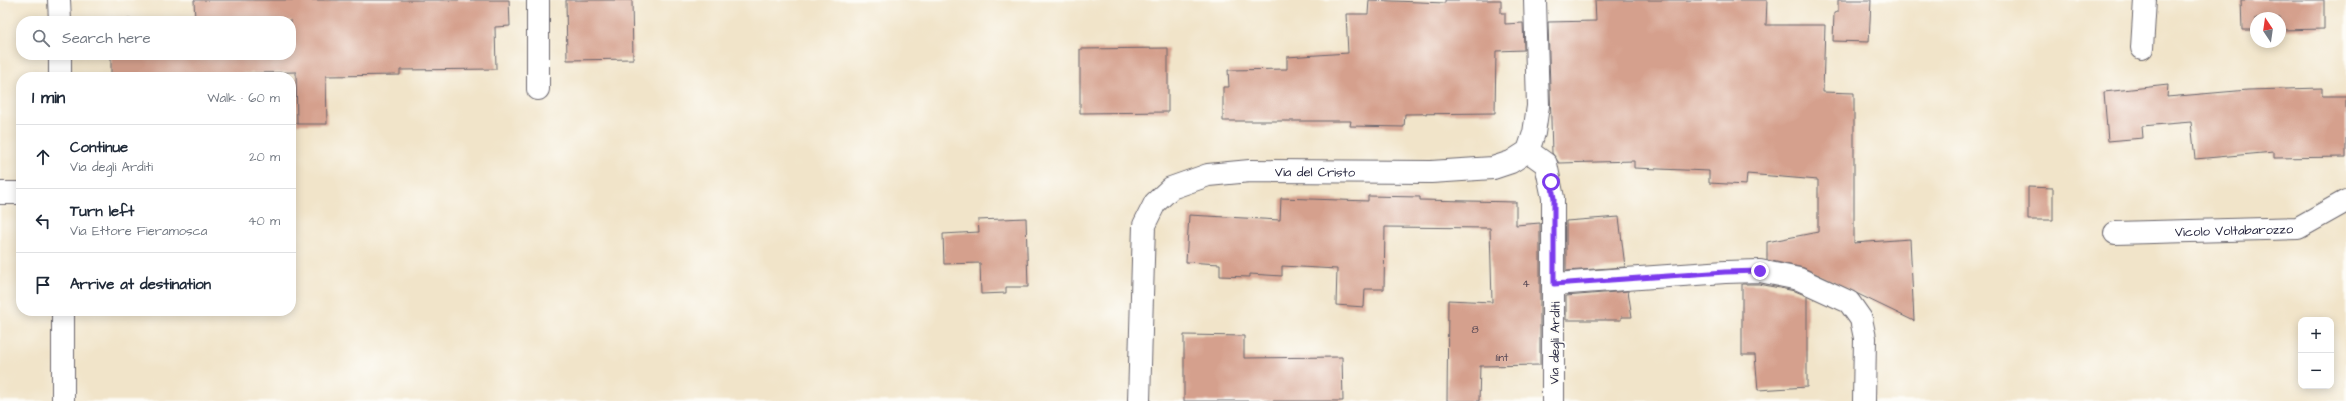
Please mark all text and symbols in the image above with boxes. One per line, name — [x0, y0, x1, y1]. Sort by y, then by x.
north arrow — [2250, 12, 2286, 48]
search box — [16, 16, 296, 60]
icon: search — [30, 27, 52, 49]
text: Search here — [62, 28, 151, 49]
text: 1 min — [32, 86, 65, 110]
text: Walk · 60 m — [207, 89, 280, 107]
text: Continue — [70, 137, 128, 158]
icon: ahead — [32, 146, 54, 168]
text: 20 m — [249, 148, 280, 166]
text: Via degli Arditi — [70, 158, 153, 176]
street label: Via del Cristo — [1275, 163, 1356, 182]
route start — [1542, 173, 1560, 191]
text: Turn left — [70, 201, 134, 222]
icon: left — [32, 210, 54, 232]
text: 40 m — [248, 212, 280, 230]
street label: Vicolo Voltabarozzo — [2175, 220, 2294, 241]
text: Via Ettore Fieramosca — [70, 222, 207, 240]
route end — [1751, 262, 1769, 280]
icon: arrive — [32, 274, 54, 296]
text: Arrive at destination — [70, 274, 211, 295]
house number: 4 — [1522, 276, 1530, 291]
street label: Via degli Arditi — [1545, 301, 1566, 385]
map controls — [2298, 317, 2334, 389]
button: + — [2298, 317, 2334, 353]
house number: 8 — [1471, 322, 1479, 337]
house number: 1int — [1495, 350, 1509, 365]
button: − — [2298, 353, 2334, 389]

